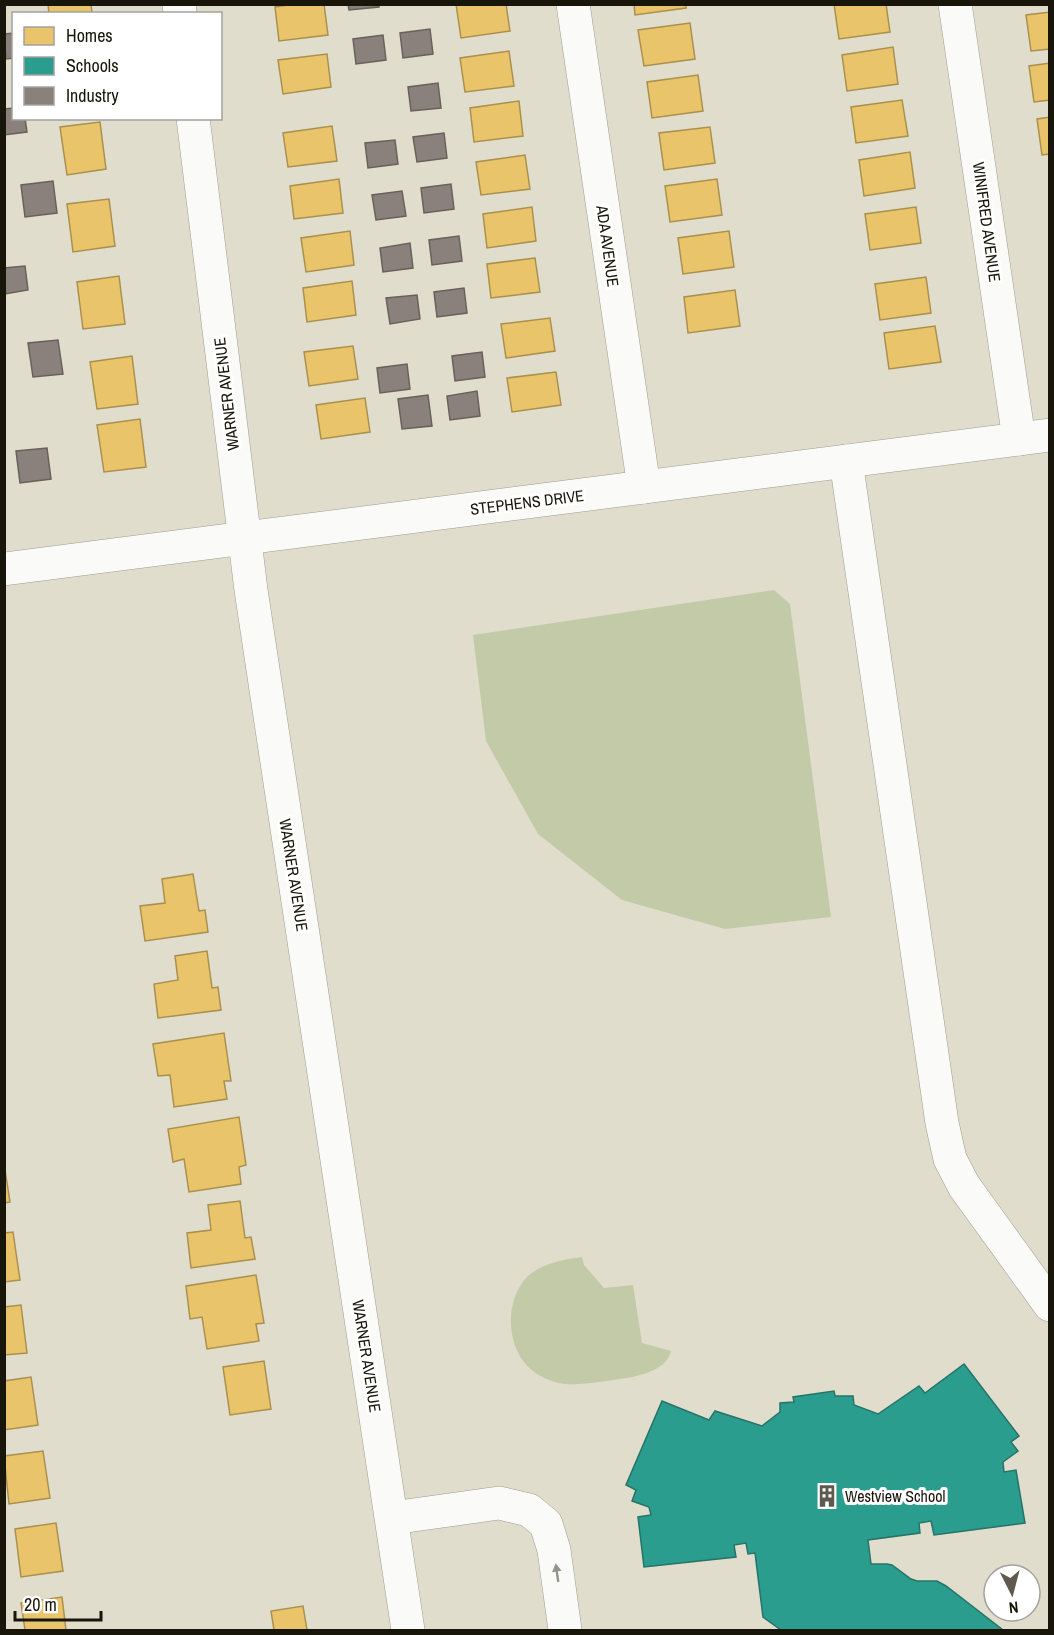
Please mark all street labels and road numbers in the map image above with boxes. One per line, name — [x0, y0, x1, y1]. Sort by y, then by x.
street label: WINIFRED AVENUE — [968, 161, 1006, 283]
street label: ADA AVENUE — [591, 203, 625, 288]
street label: WARNER AVENUE — [208, 336, 244, 452]
street label: STEPHENS DRIVE — [469, 484, 585, 520]
street label: WARNER AVENUE — [274, 817, 314, 933]
street label: WARNER AVENUE — [347, 1298, 387, 1414]

